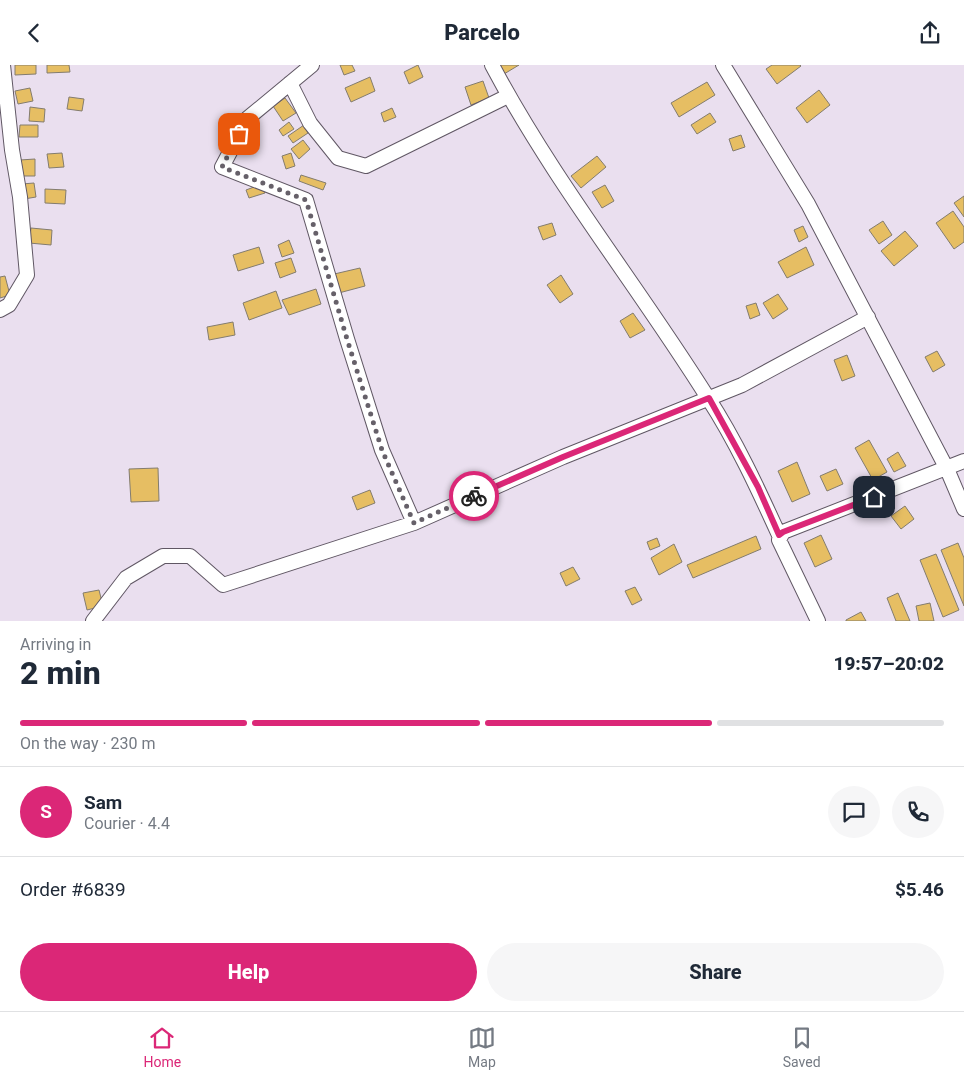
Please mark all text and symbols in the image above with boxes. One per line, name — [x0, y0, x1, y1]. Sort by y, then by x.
icon: back — [20, 19, 48, 47]
icon: share — [916, 19, 944, 47]
text: Parcelo — [444, 20, 520, 45]
pin — [218, 113, 260, 155]
icon: bag — [225, 120, 253, 148]
courier — [449, 471, 499, 521]
pin — [853, 476, 895, 518]
icon: bike — [460, 482, 488, 510]
icon: home — [860, 483, 888, 511]
text: Arriving in — [20, 635, 91, 654]
text: 19:57–20:02 — [833, 652, 944, 675]
text: 2 min — [20, 654, 101, 692]
text: On the way · 230 m — [20, 734, 156, 753]
button: chat — [828, 786, 880, 838]
button: phone — [892, 786, 944, 838]
text: Sam — [84, 791, 122, 814]
text: S — [40, 800, 52, 823]
text: Courier · 4.4 — [84, 814, 170, 833]
text: Order #6839 — [20, 878, 126, 901]
text: $5.46 — [895, 878, 944, 901]
button: Help — [20, 943, 477, 1001]
button: Share — [487, 943, 944, 1001]
tab: Home — [143, 1024, 181, 1070]
tab: Map — [468, 1024, 496, 1070]
tab: Saved — [783, 1024, 821, 1070]

